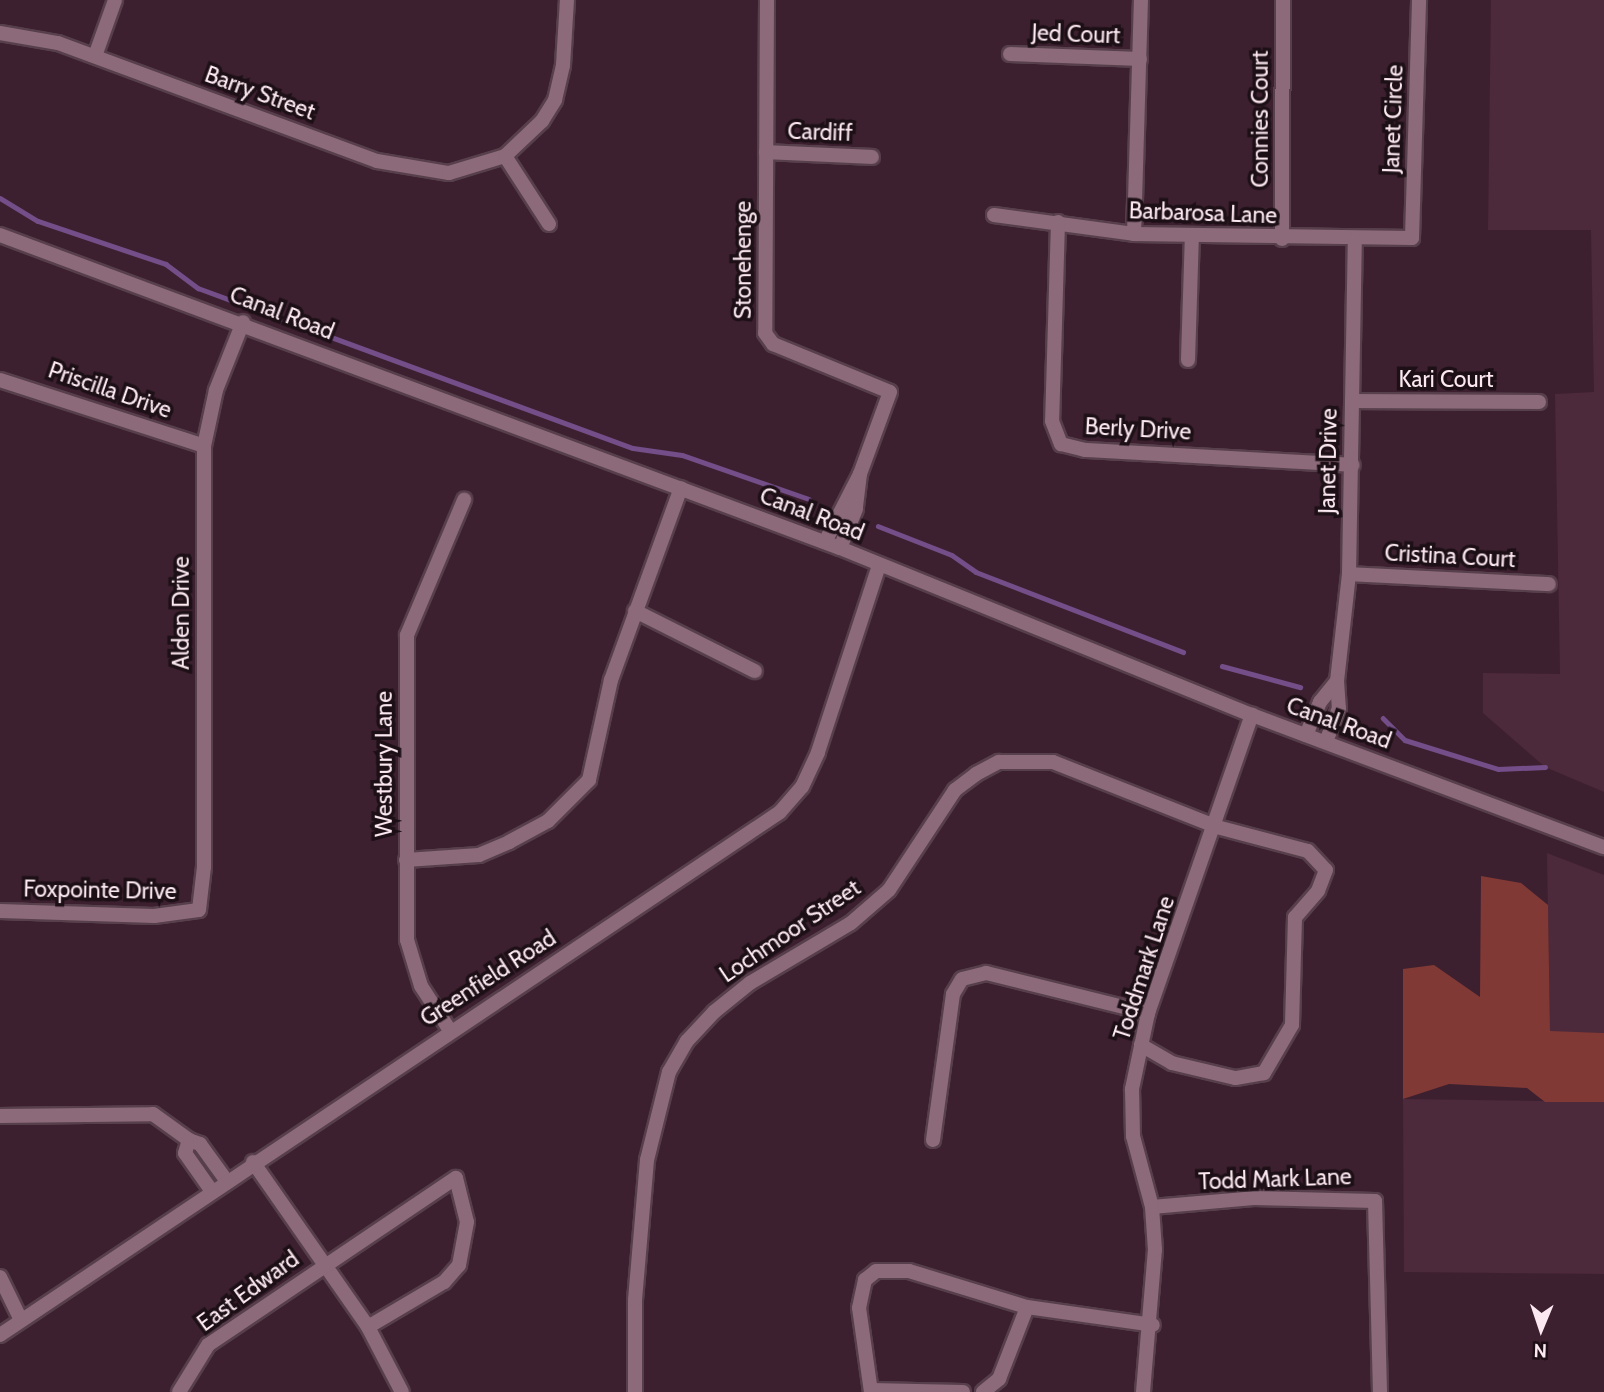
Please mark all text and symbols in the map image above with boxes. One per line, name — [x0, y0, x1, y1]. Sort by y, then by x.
street label: Jed Court — [1031, 19, 1121, 49]
street label: Connies Court — [1246, 50, 1274, 188]
street label: Barry Street — [201, 60, 319, 126]
street label: Janet Circle — [1377, 64, 1409, 174]
street label: Cardiff — [787, 117, 853, 147]
street label: Barbarosa Lane — [1128, 197, 1278, 229]
street label: Stonehenge — [729, 201, 757, 319]
street label: Canal Road — [226, 280, 338, 346]
street label: Priscilla Drive — [45, 356, 175, 424]
street label: Kari Court — [1399, 365, 1493, 393]
street label: Janet Drive — [1313, 408, 1343, 514]
street label: Berly Drive — [1084, 412, 1192, 446]
street label: Canal Road — [756, 481, 868, 547]
street label: Cristina Court — [1384, 539, 1516, 573]
street label: Alden Drive — [167, 556, 195, 670]
street label: Westbury Lane — [370, 691, 398, 837]
street label: Canal Road — [1283, 691, 1395, 755]
street label: Lochmoor Street — [714, 874, 866, 988]
street label: Foxpointe Drive — [23, 875, 177, 905]
street label: Toddmark Lane — [1108, 893, 1180, 1043]
street label: Greenfield Road — [415, 924, 561, 1032]
street label: Todd Mark Lane — [1198, 1163, 1352, 1195]
street label: East Edward — [192, 1245, 304, 1337]
north arrow — [1506, 1294, 1576, 1364]
text: N — [1533, 1339, 1547, 1362]

